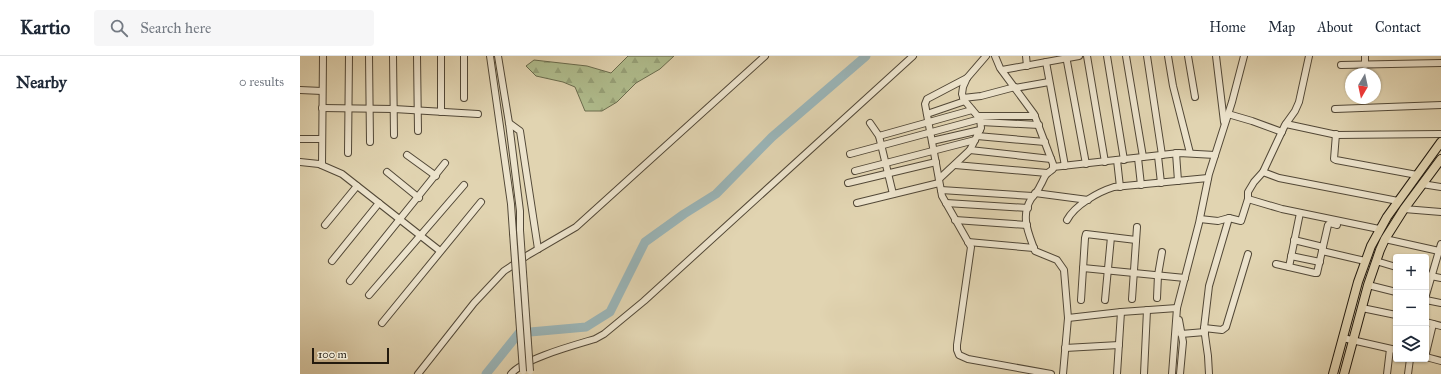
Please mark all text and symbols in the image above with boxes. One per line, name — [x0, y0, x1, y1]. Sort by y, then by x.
search box — [94, 10, 374, 46]
text: Kartio — [20, 16, 70, 39]
icon: search — [108, 17, 130, 39]
text: Search here — [140, 19, 211, 37]
text: Home — [1209, 19, 1246, 36]
text: Map — [1268, 19, 1295, 36]
text: About — [1317, 19, 1353, 36]
text: Contact — [1375, 19, 1421, 36]
north arrow — [1345, 68, 1381, 104]
text: Nearby — [16, 72, 67, 93]
text: 0 results — [239, 74, 284, 90]
map controls — [1393, 254, 1429, 362]
button: + — [1393, 254, 1429, 290]
button: − — [1393, 290, 1429, 326]
button: layers — [1393, 326, 1429, 362]
scale bar — [312, 346, 389, 365]
text: 100 m — [318, 348, 347, 361]

